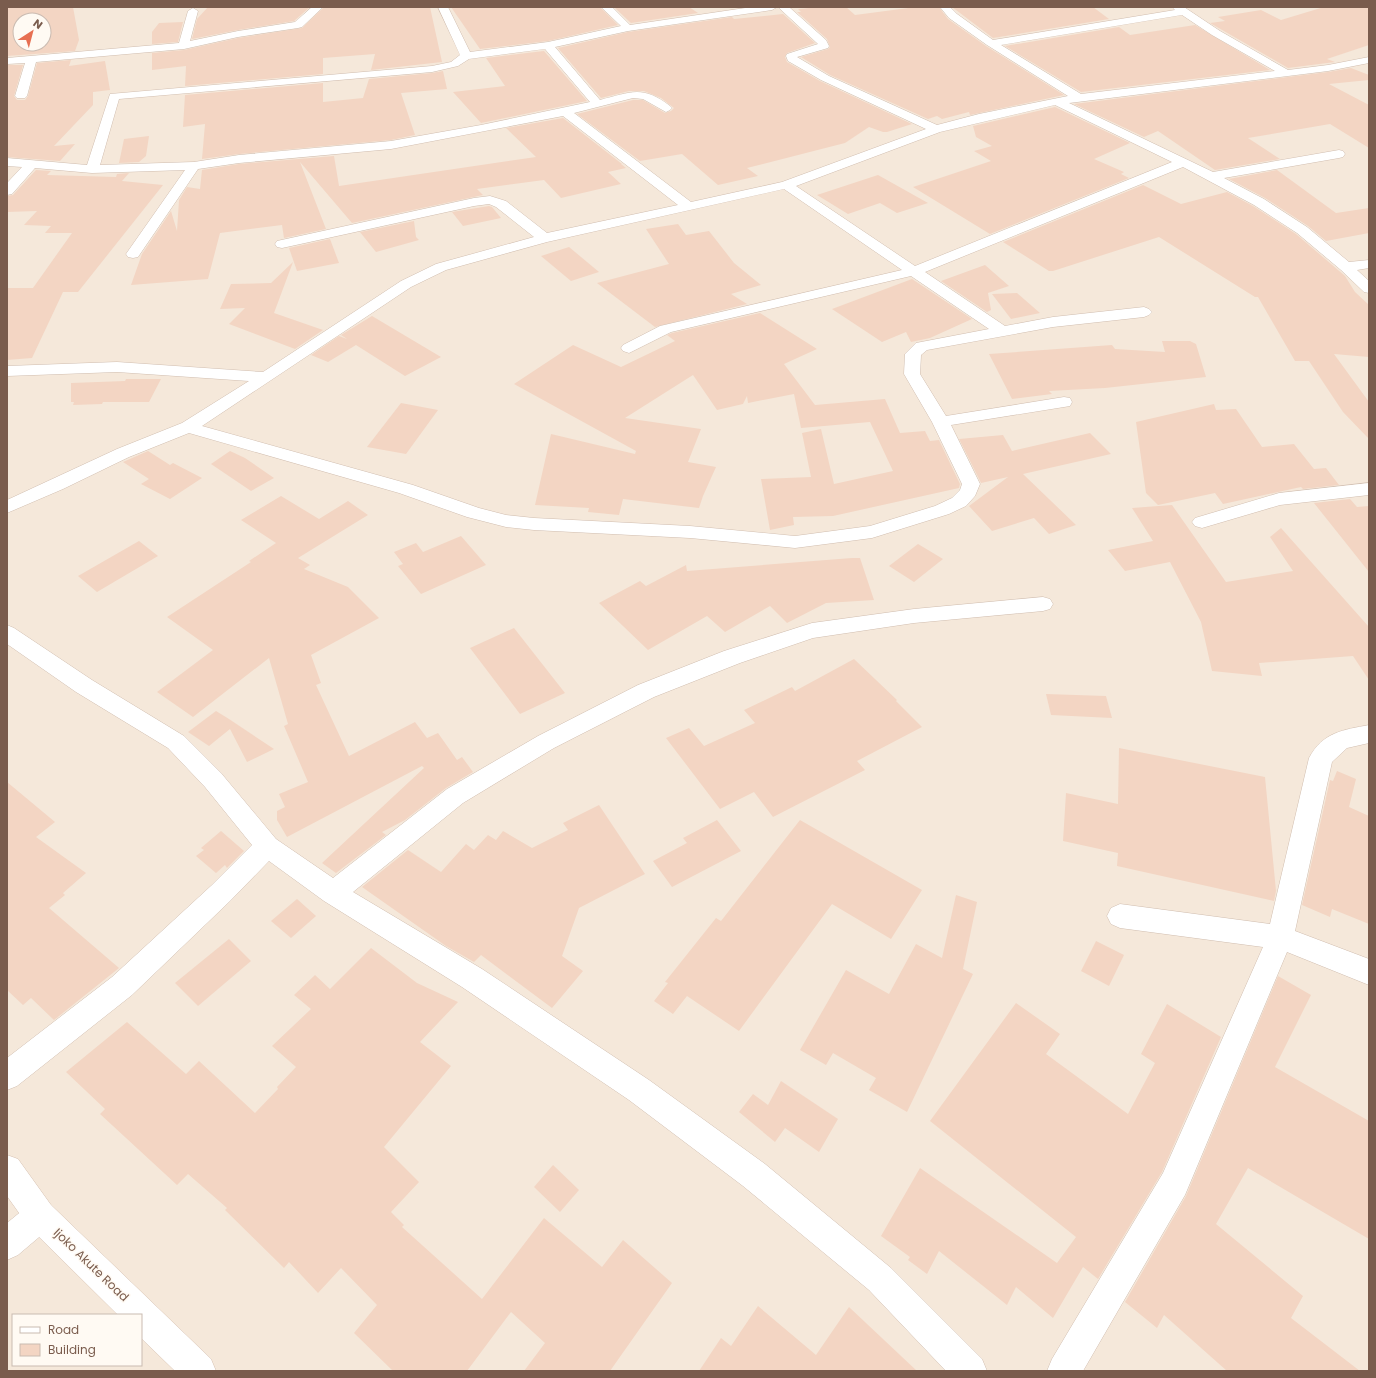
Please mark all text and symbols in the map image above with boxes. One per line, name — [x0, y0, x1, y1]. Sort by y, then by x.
north arrow — [12, 12, 52, 52]
text: N — [30, 15, 46, 33]
street label: Ijoko Akute Road — [50, 1224, 133, 1305]
legend — [12, 1314, 142, 1366]
text: Road — [48, 1321, 79, 1338]
text: Building — [48, 1341, 96, 1358]

